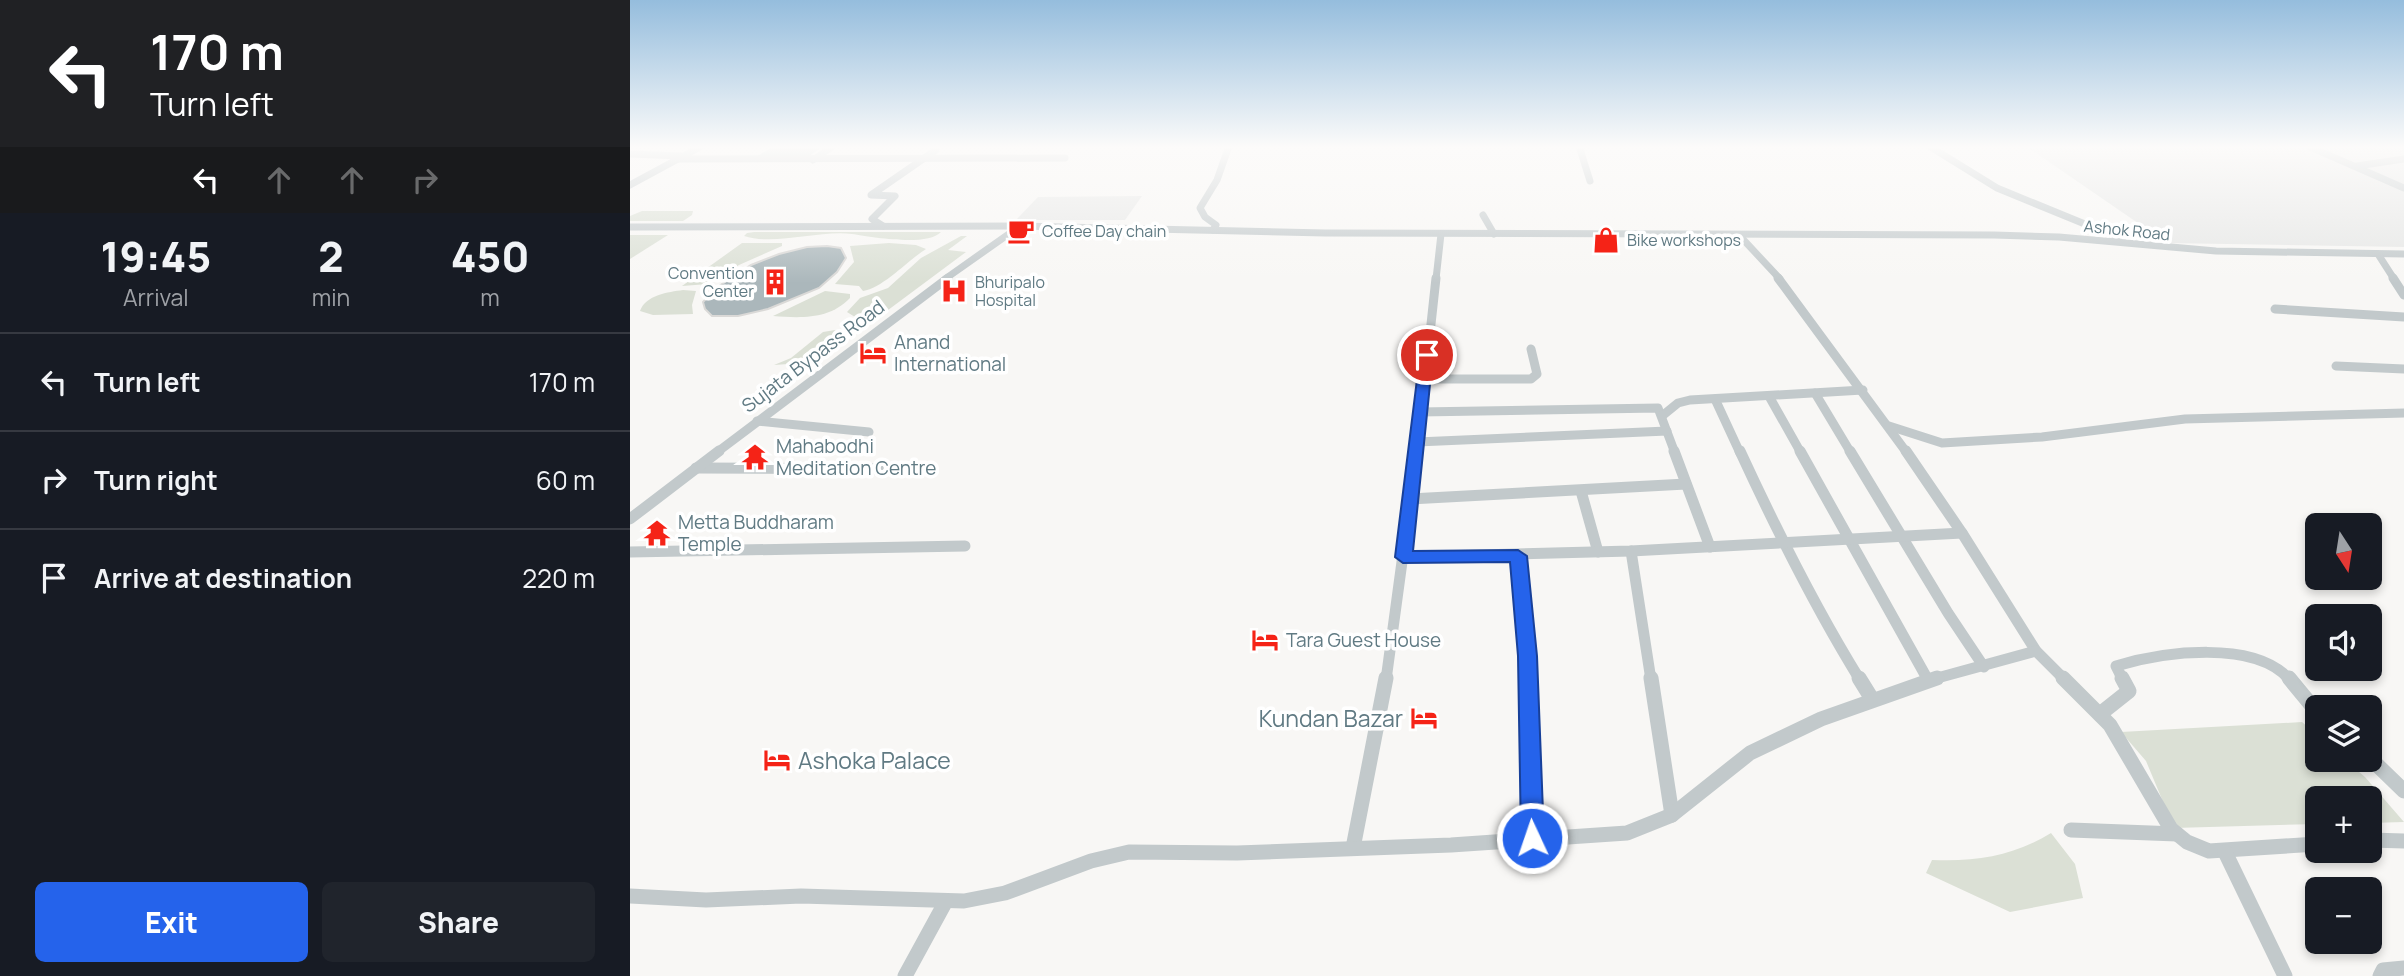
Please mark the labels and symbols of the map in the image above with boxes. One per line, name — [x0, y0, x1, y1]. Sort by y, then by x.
street label: Ashok Road — [2083, 215, 2171, 245]
cafe icon: Coffee Day chain — [1006, 216, 1036, 246]
place label: Coffee Day chain — [1042, 220, 1166, 242]
shop icon: Bike workshops — [1591, 225, 1621, 255]
place label: Bike workshops — [1627, 229, 1741, 251]
place label: Convention Center — [668, 262, 754, 302]
building icon: Convention Center — [760, 267, 790, 297]
place label: Bhuripalo Hospital — [975, 271, 1045, 311]
hospital icon: Bhuripalo Hospital — [939, 276, 969, 306]
street label: Sujata Bypass Road — [736, 294, 890, 418]
pin — [1397, 325, 1457, 385]
place label: Anand International — [894, 329, 1006, 377]
hotel icon: Anand International — [858, 338, 888, 368]
place label: Mahabodhi Meditation Centre — [776, 433, 936, 481]
temple icon: Mahabodhi Meditation Centre — [740, 442, 770, 472]
place label: Metta Buddharam Temple — [678, 509, 834, 557]
north arrow — [2305, 513, 2382, 590]
temple icon: Metta Buddharam Temple — [642, 518, 672, 548]
hotel icon: Tara Guest House — [1250, 625, 1280, 655]
place label: Tara Guest House — [1286, 627, 1441, 653]
place label: Kundan Bazar — [1259, 702, 1403, 734]
hotel icon: Kundan Bazar — [1409, 703, 1439, 733]
place label: Ashoka Palace — [798, 744, 951, 776]
hotel icon: Ashoka Palace — [762, 745, 792, 775]
position arrow — [1495, 801, 1569, 875]

